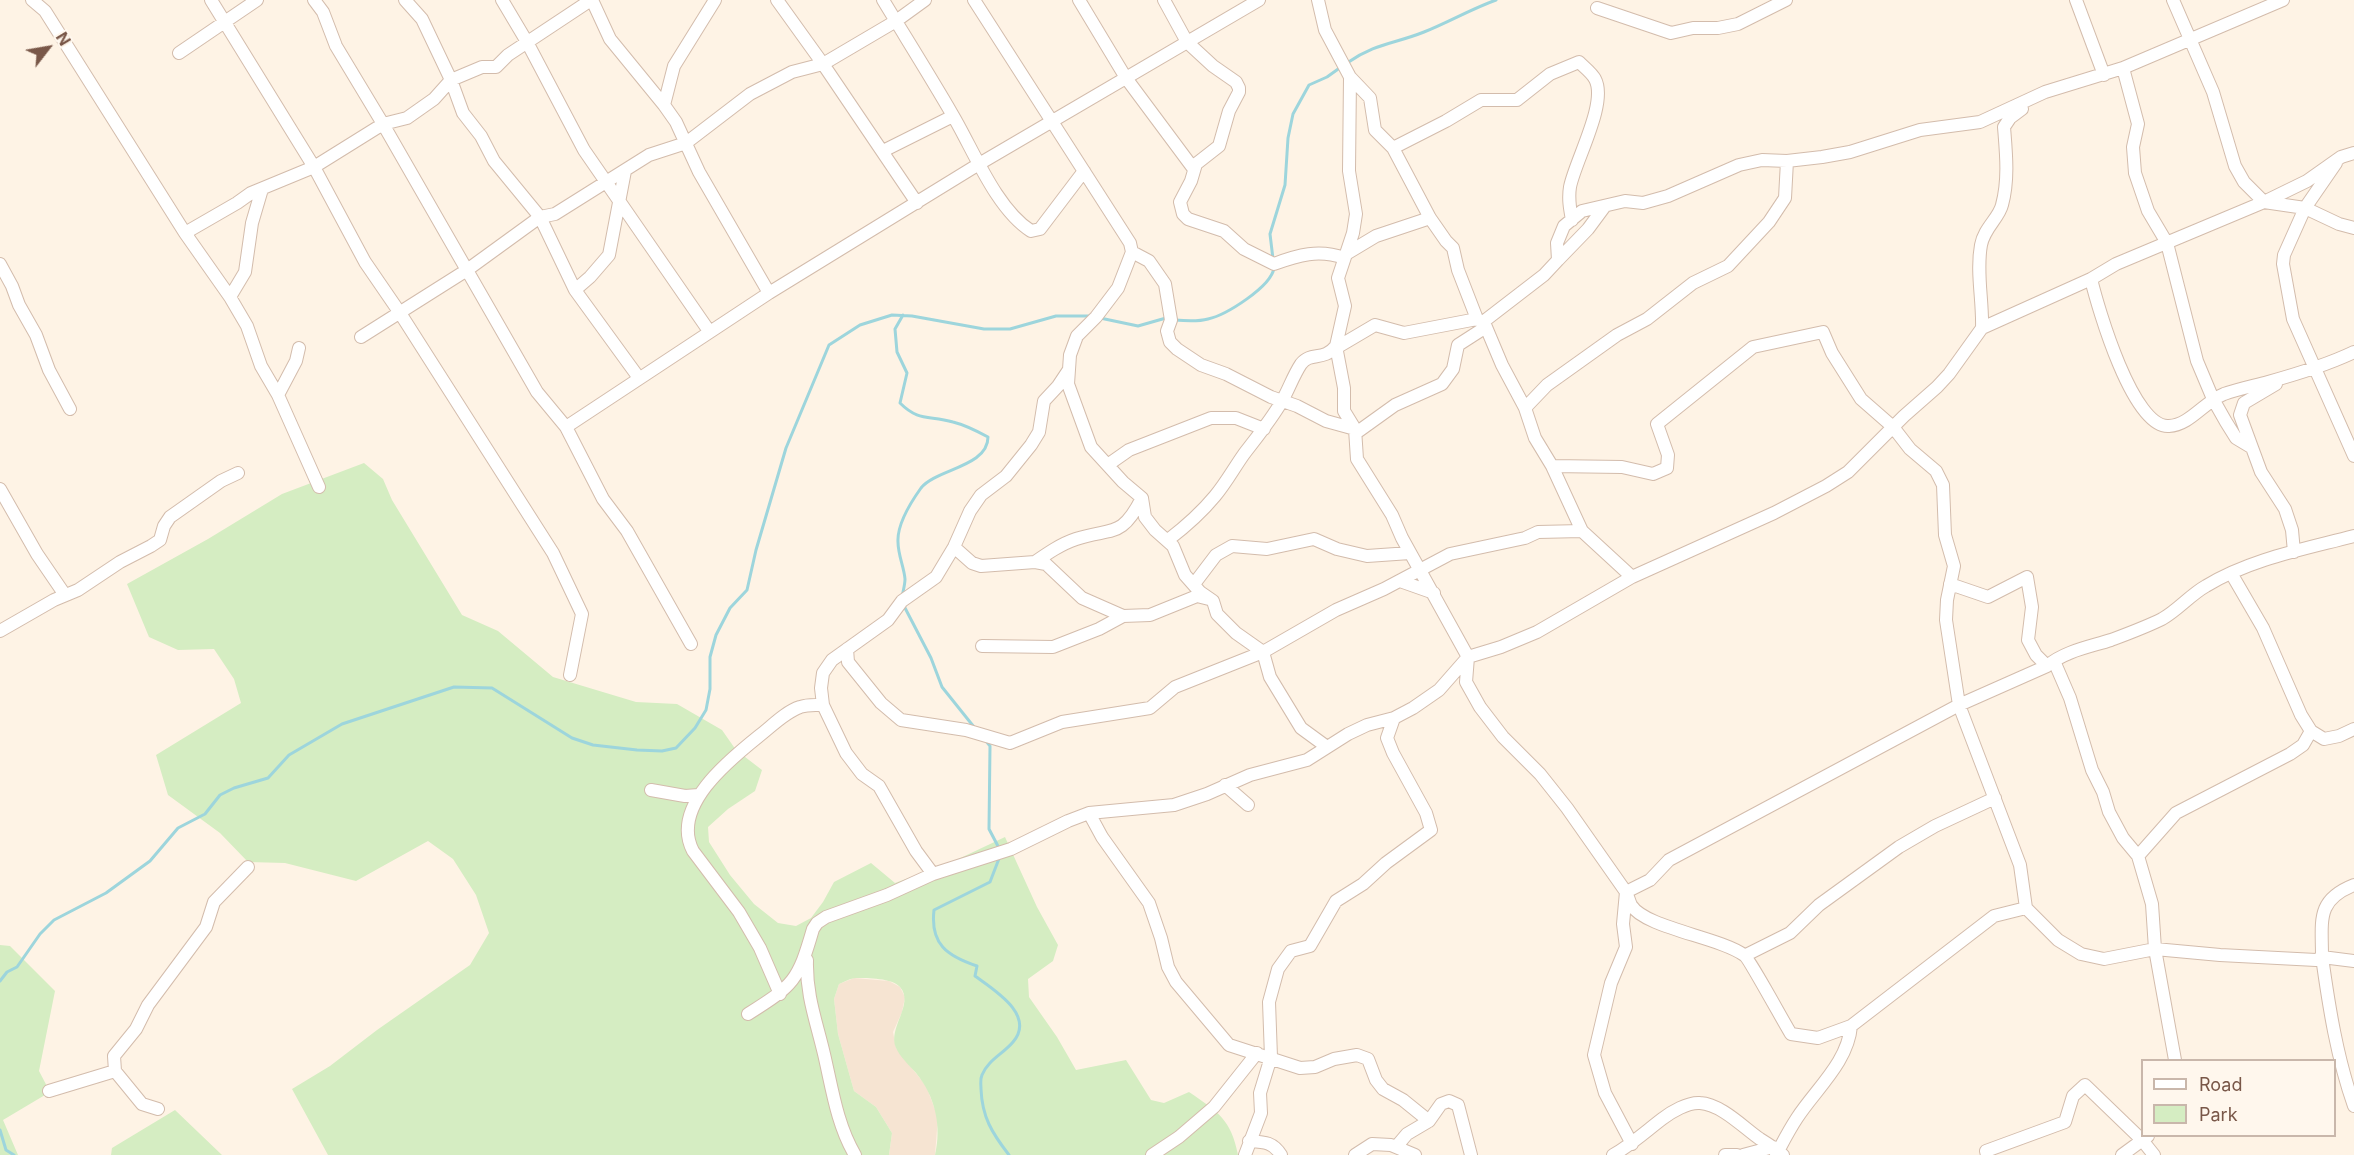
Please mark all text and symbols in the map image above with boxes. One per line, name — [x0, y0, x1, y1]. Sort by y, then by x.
north arrow — [18, 18, 78, 78]
text: N — [52, 28, 75, 49]
legend — [2141, 1059, 2336, 1137]
text: Road — [2199, 1074, 2242, 1095]
text: Park — [2199, 1104, 2238, 1125]

